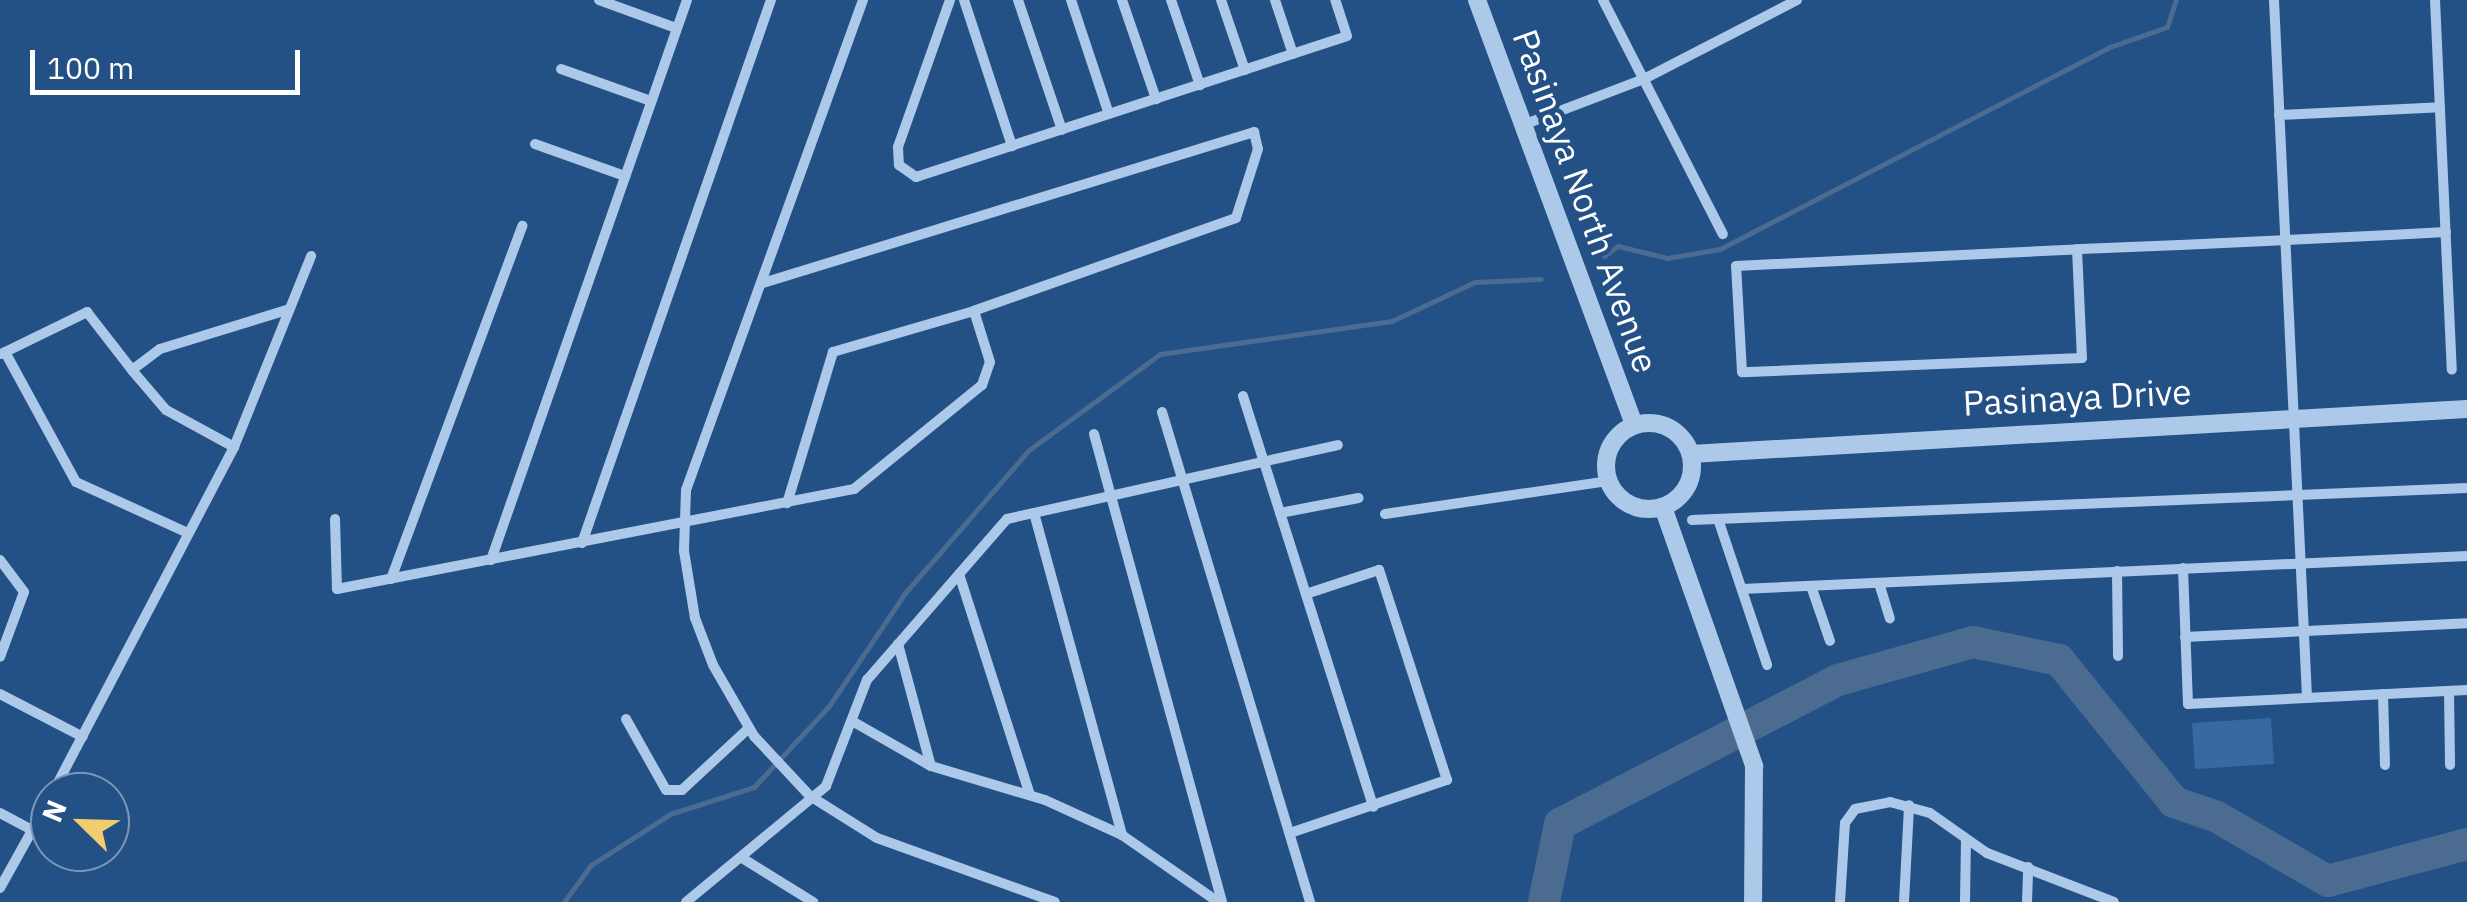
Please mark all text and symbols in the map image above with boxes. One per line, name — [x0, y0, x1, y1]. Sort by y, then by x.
street label: Pasinaya North Avenue — [1504, 24, 1668, 378]
scale bar — [35, 30, 305, 92]
text: 100 m — [47, 48, 134, 87]
street label: Pasinaya Drive — [1962, 370, 2192, 424]
north arrow — [30, 772, 130, 872]
text: N — [33, 794, 75, 827]

